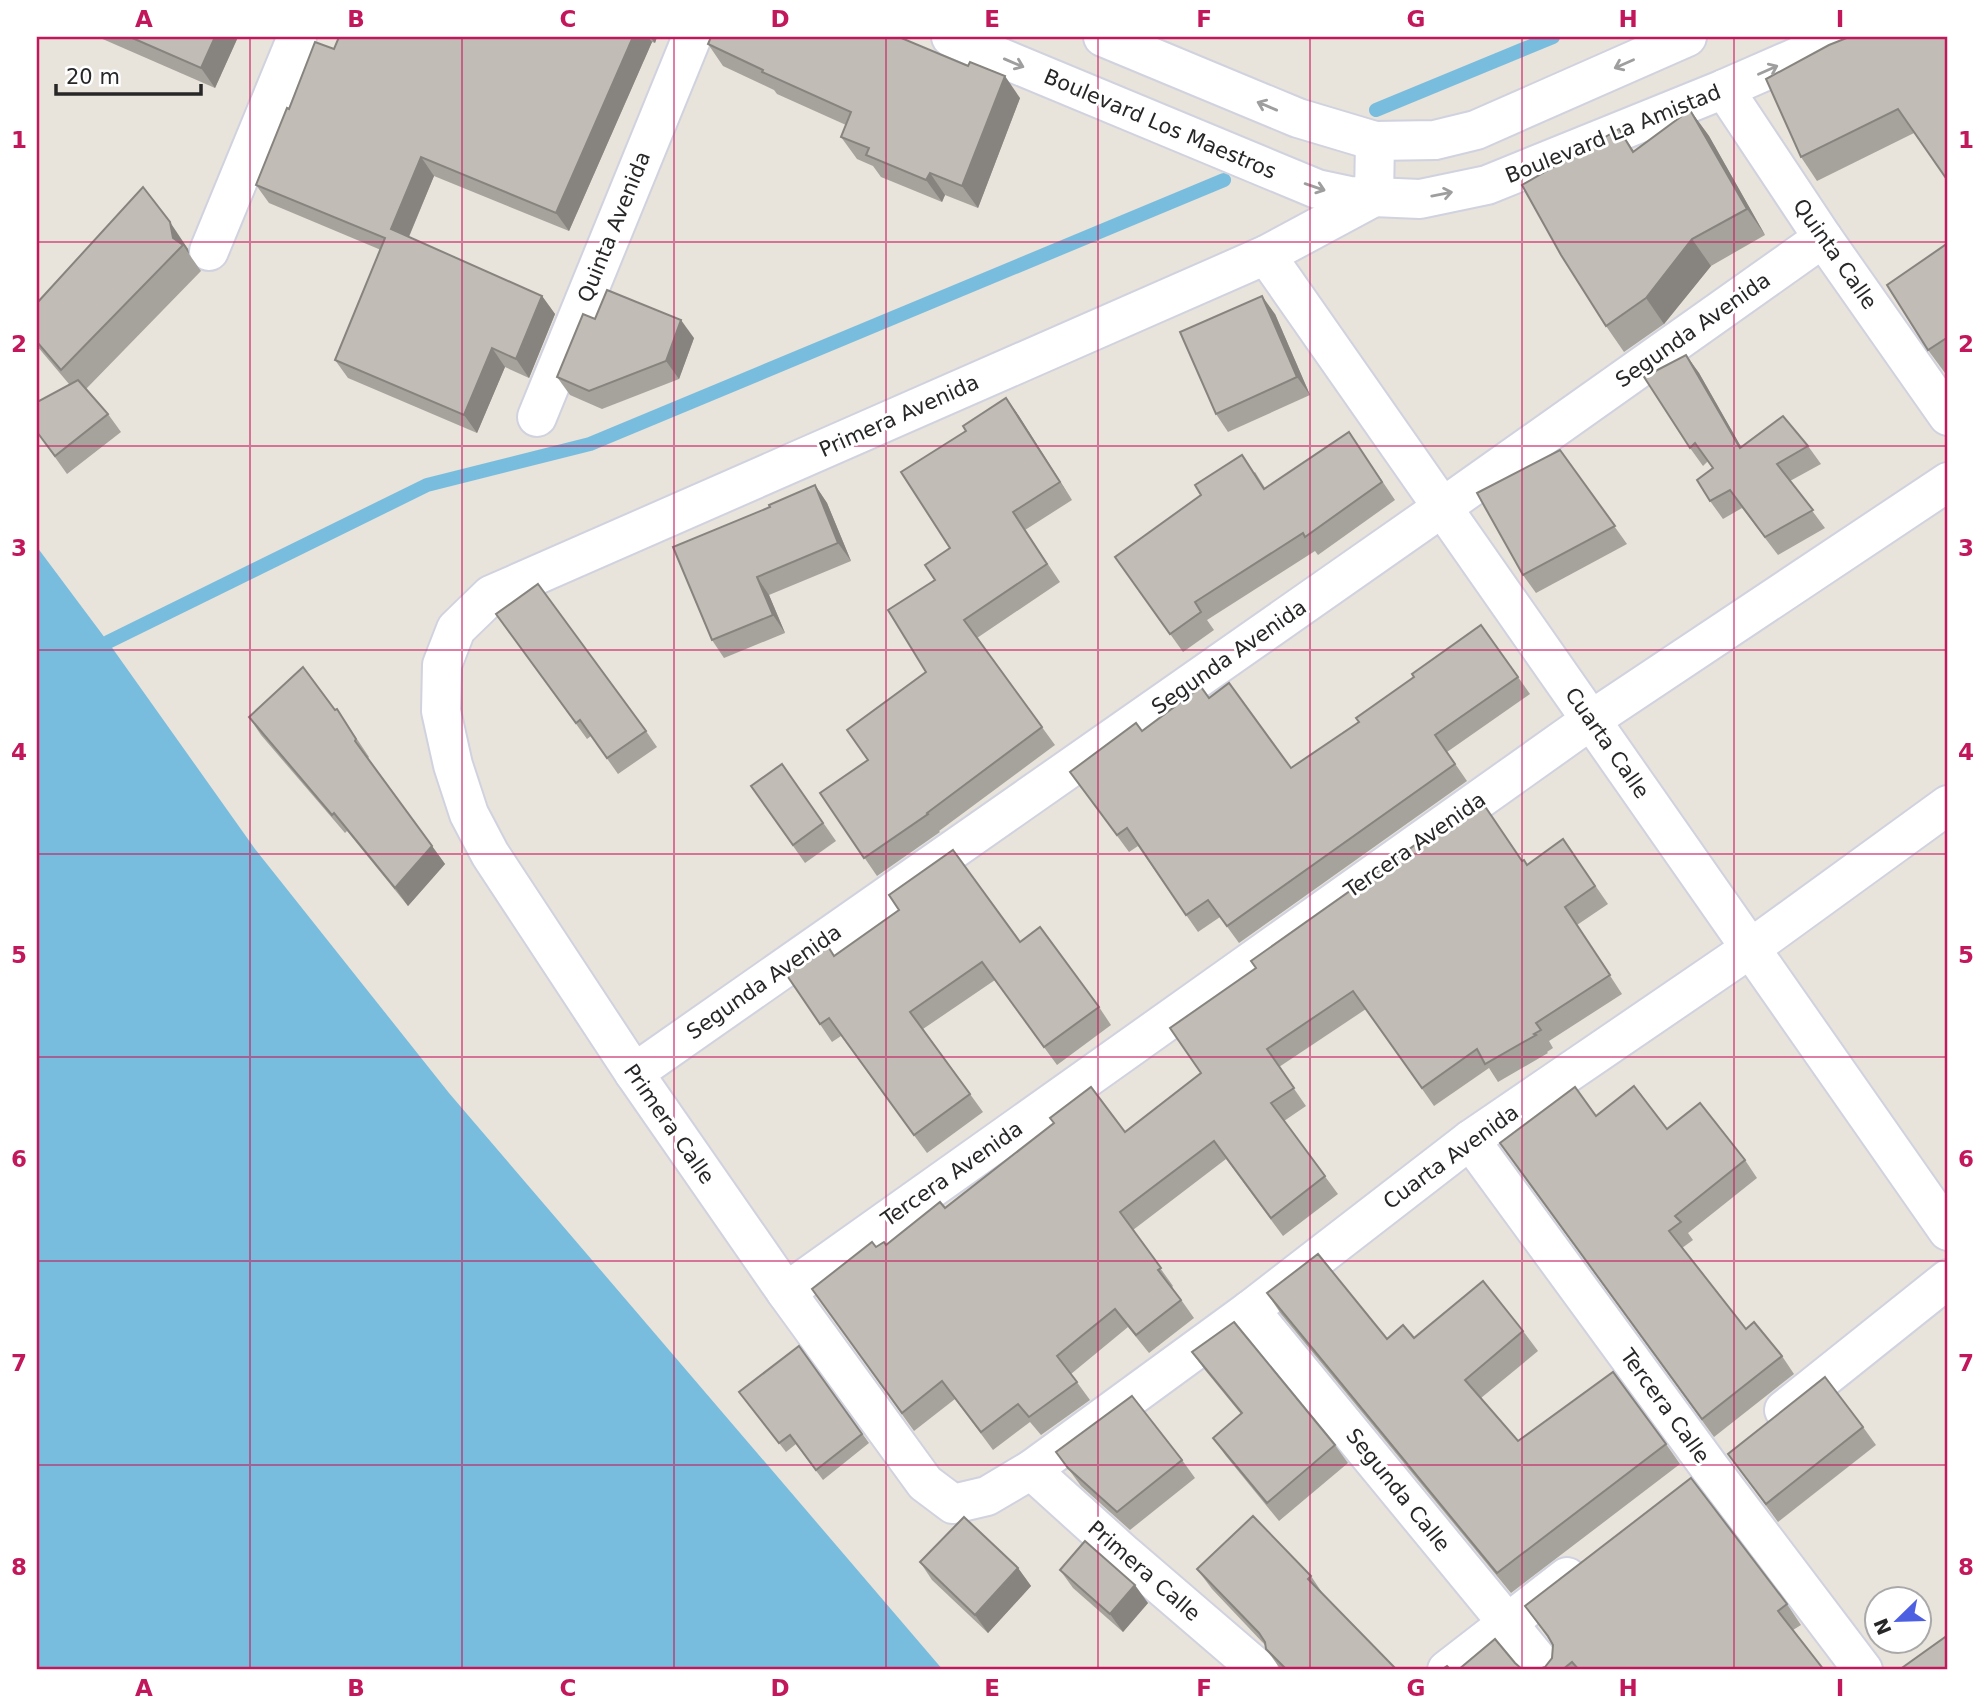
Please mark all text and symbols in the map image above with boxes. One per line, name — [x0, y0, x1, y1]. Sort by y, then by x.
text: A — [135, 6, 153, 32]
text: B — [347, 6, 365, 32]
text: C — [560, 6, 576, 32]
text: D — [770, 6, 790, 32]
text: E — [984, 6, 1000, 32]
text: F — [1196, 6, 1212, 32]
text: G — [1407, 6, 1425, 32]
text: H — [1618, 6, 1638, 32]
text: I — [1836, 6, 1844, 32]
scale bar — [56, 52, 201, 96]
one-way arrow — [1002, 57, 1024, 70]
one-way arrow — [1614, 58, 1635, 71]
one-way arrow — [1757, 63, 1778, 76]
street label: Boulevard Los Maestros — [1040, 64, 1280, 184]
text: 20 m — [66, 65, 120, 89]
street label: Boulevard La Amistad — [1502, 80, 1724, 188]
one-way arrow — [1257, 98, 1279, 111]
text: 1 — [11, 127, 27, 153]
text: 1 — [1958, 127, 1974, 153]
street label: Quinta Avenida — [573, 148, 655, 306]
one-way arrow — [1303, 182, 1325, 194]
one-way arrow — [1430, 187, 1453, 201]
street label: Quinta Calle — [1788, 194, 1882, 314]
street label: Segunda Avenida — [1611, 268, 1775, 392]
text: 2 — [11, 331, 27, 357]
text: 2 — [1958, 331, 1974, 357]
street label: Primera Avenida — [815, 370, 983, 462]
text: 3 — [11, 535, 27, 561]
text: 3 — [1958, 535, 1974, 561]
street label: Segunda Avenida — [1147, 595, 1311, 719]
street label: Cuarta Calle — [1560, 683, 1654, 803]
text: 4 — [11, 739, 27, 765]
text: 4 — [1958, 739, 1974, 765]
street label: Tercera Avenida — [1339, 787, 1490, 903]
street label: Segunda Avenida — [682, 920, 846, 1044]
text: 5 — [11, 942, 27, 968]
text: 5 — [1958, 942, 1974, 968]
street label: Primera Calle — [619, 1060, 719, 1188]
street label: Cuarta Avenida — [1379, 1100, 1523, 1214]
street label: Tercera Avenida — [876, 1116, 1027, 1232]
text: 6 — [11, 1146, 27, 1172]
text: 6 — [1958, 1146, 1974, 1172]
street label: Tercera Calle — [1615, 1343, 1714, 1468]
text: 7 — [11, 1350, 27, 1376]
text: 7 — [1958, 1350, 1974, 1376]
street label: Segunda Calle — [1341, 1424, 1455, 1556]
street label: Primera Calle — [1083, 1516, 1205, 1626]
text: 8 — [11, 1554, 27, 1580]
text: 8 — [1958, 1554, 1974, 1580]
north arrow — [1862, 1584, 1932, 1654]
text: N — [1869, 1615, 1896, 1638]
text: A — [135, 1675, 153, 1701]
text: B — [347, 1675, 365, 1701]
text: C — [560, 1675, 576, 1701]
text: D — [770, 1675, 790, 1701]
text: E — [984, 1675, 1000, 1701]
text: F — [1196, 1675, 1212, 1701]
text: G — [1407, 1675, 1425, 1701]
text: H — [1618, 1675, 1638, 1701]
text: I — [1836, 1675, 1844, 1701]

